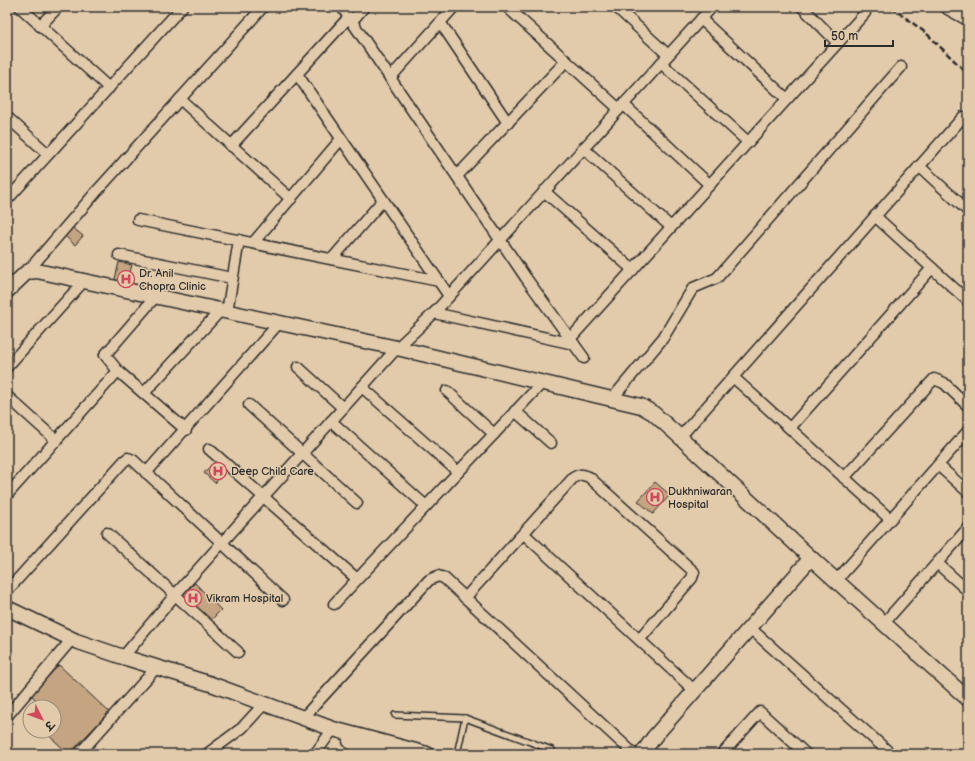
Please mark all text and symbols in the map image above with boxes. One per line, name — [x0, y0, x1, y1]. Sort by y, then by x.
scale bar — [825, 22, 893, 48]
text: 50 m — [831, 29, 858, 44]
place label: Dr. Anil Chopra Clinic — [139, 267, 206, 293]
hospital icon: Dr. Anil Chopra Clinic — [116, 269, 136, 289]
hospital icon: Deep Child Care — [208, 461, 228, 481]
place label: Deep Child Care — [231, 465, 314, 478]
place label: Dukhniwaran Hospital — [668, 485, 732, 511]
hospital icon: Dukhniwaran Hospital — [645, 487, 665, 507]
hospital icon: Vikram Hospital — [183, 588, 203, 608]
place label: Vikram Hospital — [206, 592, 283, 605]
north arrow — [22, 699, 62, 739]
text: उ — [41, 718, 57, 734]

